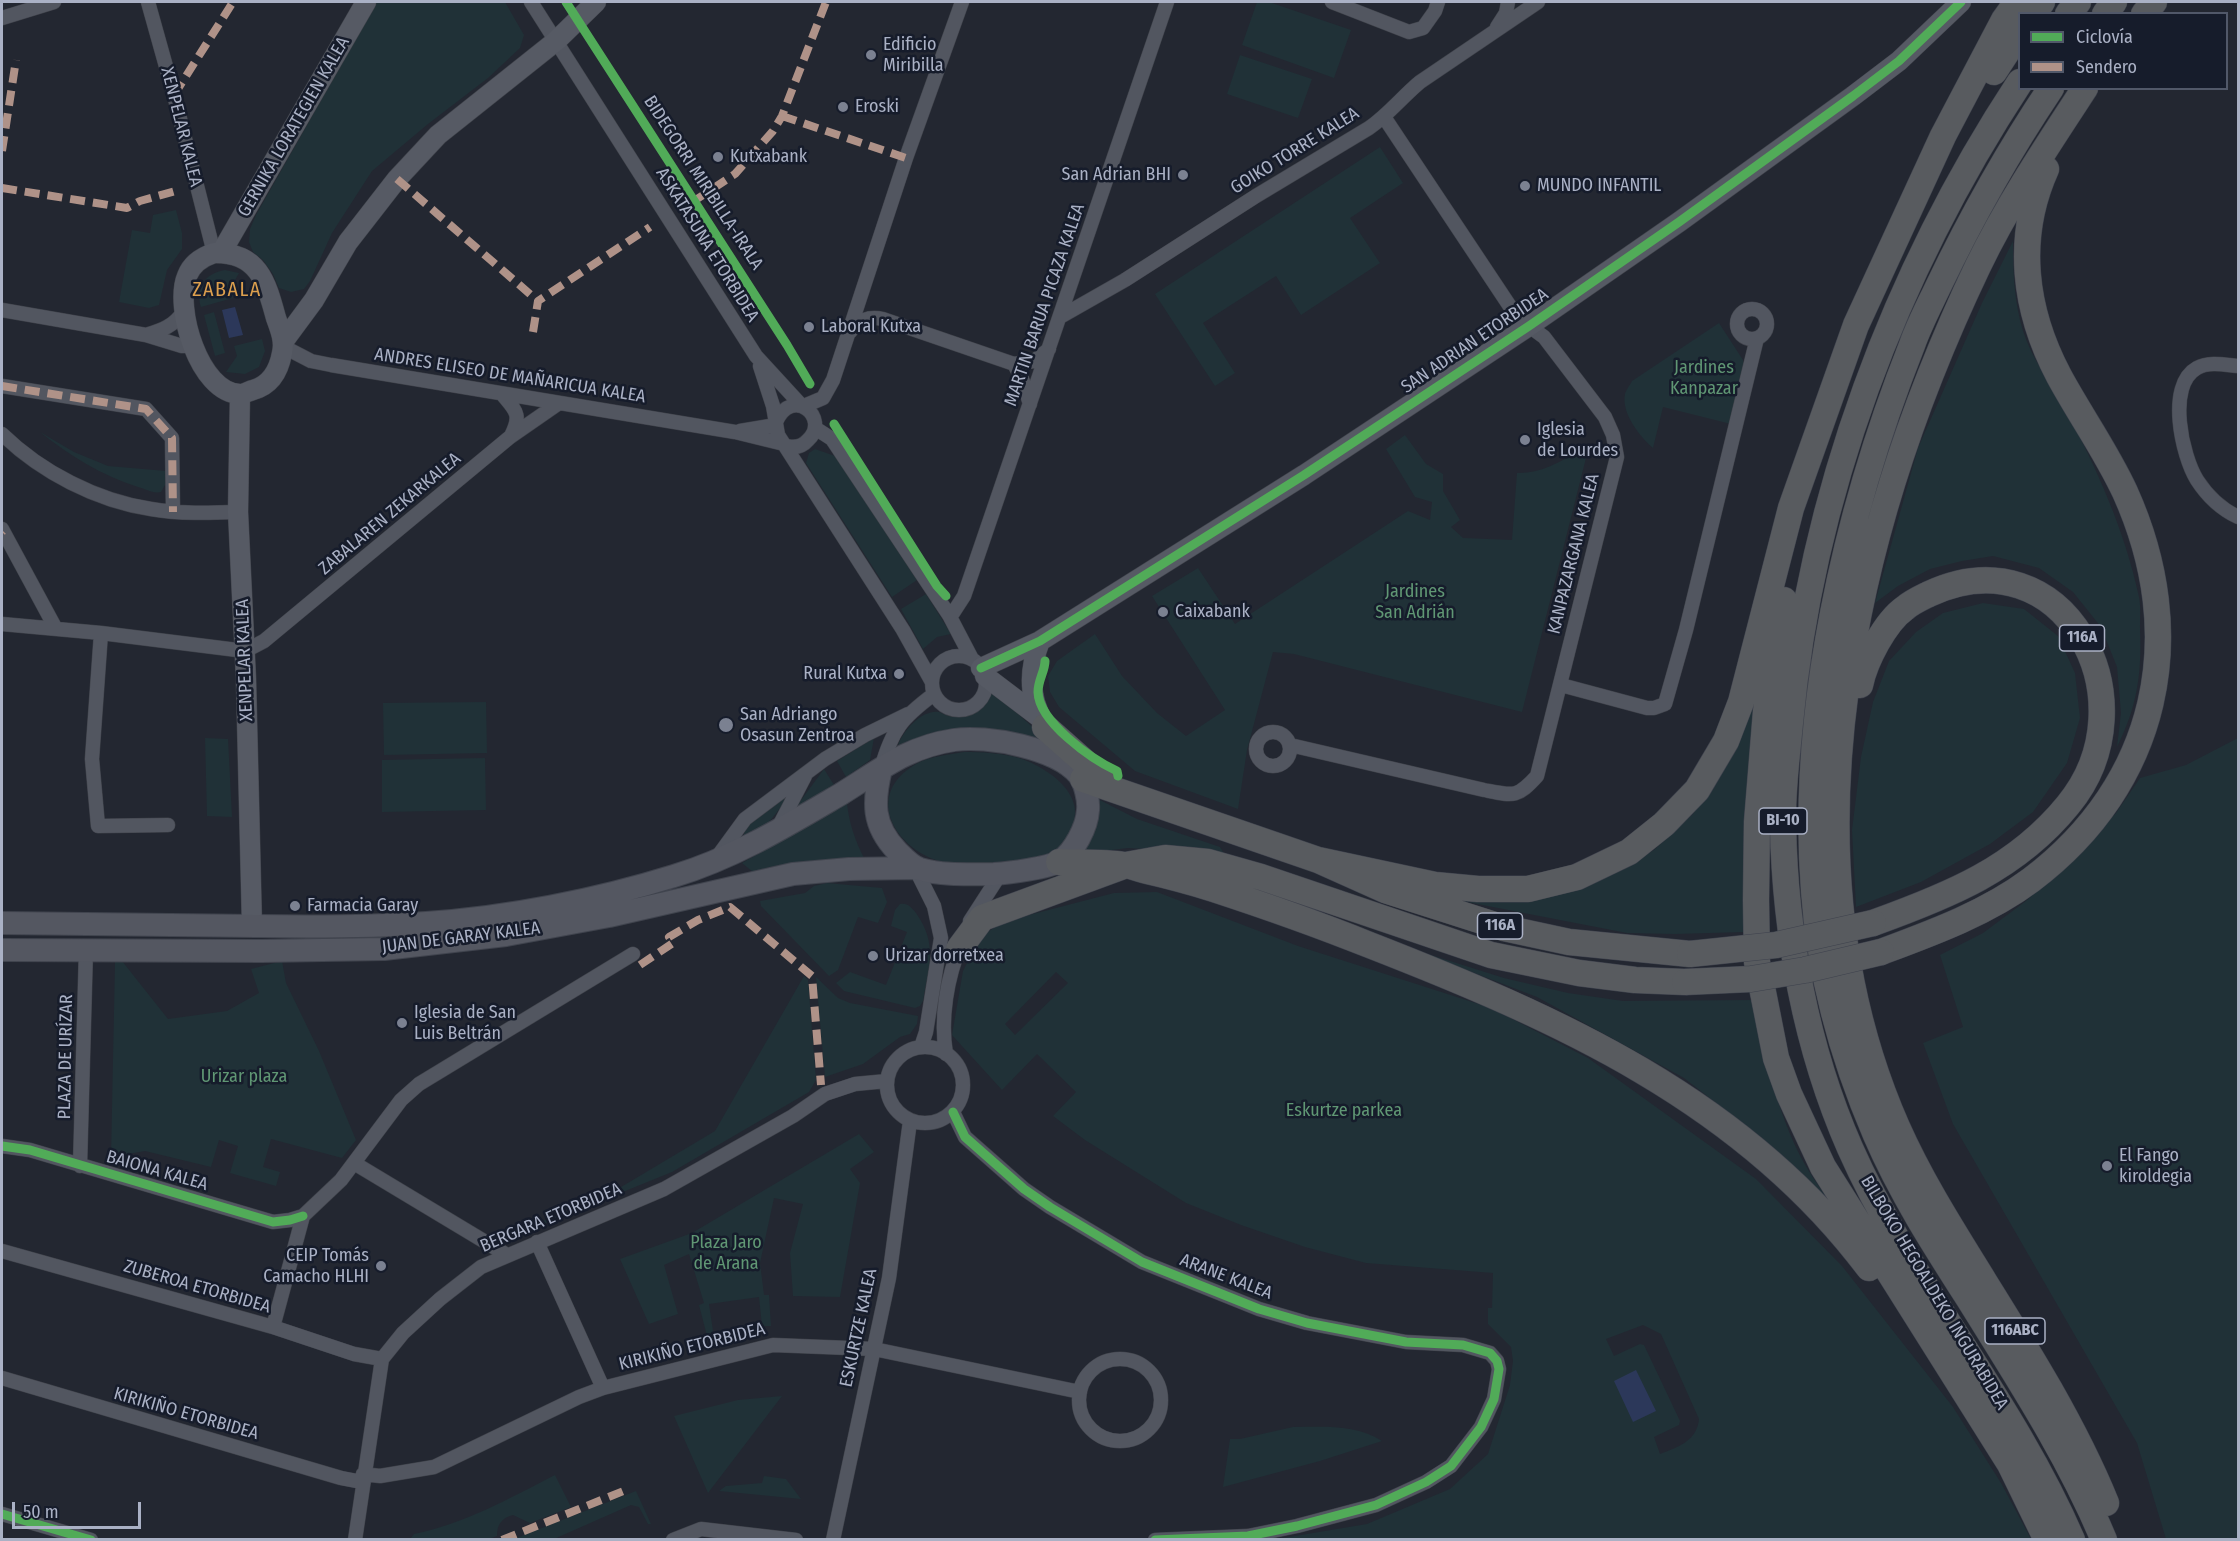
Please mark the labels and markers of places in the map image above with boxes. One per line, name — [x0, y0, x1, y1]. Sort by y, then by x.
place label: Edificio Miribilla — [883, 34, 943, 76]
marker: Edificio Miribilla — [864, 48, 878, 62]
place label: Eroski — [855, 96, 899, 118]
marker: Eroski — [836, 100, 850, 114]
place label: Kutxabank — [730, 146, 807, 168]
marker: Kutxabank — [711, 150, 725, 164]
place label: San Adrian BHI — [1062, 164, 1171, 186]
marker: San Adrian BHI — [1176, 168, 1190, 182]
place label: MUNDO INFANTIL — [1537, 175, 1661, 197]
marker: MUNDO INFANTIL — [1518, 179, 1532, 193]
place label: Laboral Kutxa — [821, 316, 921, 338]
marker: Laboral Kutxa — [802, 320, 816, 334]
place label: Iglesia de Lourdes — [1537, 419, 1618, 462]
marker: Iglesia de Lourdes — [1518, 433, 1532, 447]
place label: Caixabank — [1175, 601, 1250, 623]
marker: Caixabank — [1156, 605, 1170, 619]
place label: Rural Kutxa — [803, 663, 887, 685]
marker: Rural Kutxa — [892, 667, 906, 681]
place label: San Adriango Osasun Zentroa — [740, 704, 855, 746]
marker: San Adriango Osasun Zentroa — [717, 716, 735, 734]
place label: Farmacia Garay — [307, 895, 418, 917]
marker: Farmacia Garay — [288, 899, 302, 913]
place label: Urizar dorretxea — [885, 945, 1004, 967]
marker: Urizar dorretxea — [866, 949, 880, 963]
place label: Iglesia de San Luis Beltrán — [414, 1002, 516, 1044]
marker: Iglesia de San Luis Beltrán — [395, 1016, 409, 1030]
place label: El Fango kiroldegia — [2119, 1145, 2192, 1188]
marker: El Fango kiroldegia — [2100, 1159, 2114, 1173]
place label: CEIP Tomás Camacho HLHI — [263, 1245, 369, 1288]
marker: CEIP Tomás Camacho HLHI — [374, 1259, 388, 1273]

